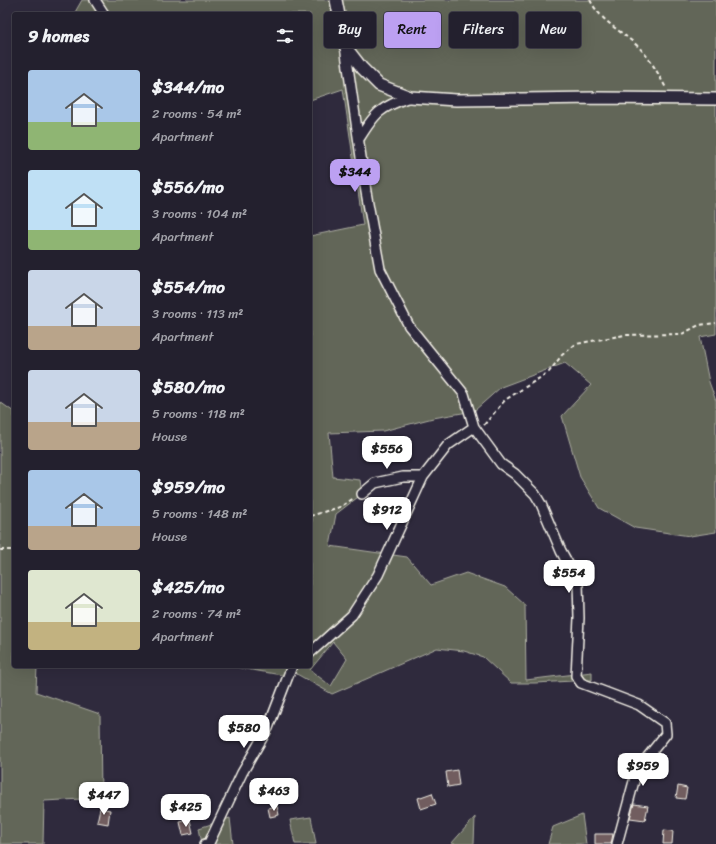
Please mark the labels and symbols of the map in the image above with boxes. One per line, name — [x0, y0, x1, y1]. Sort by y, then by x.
pin: $344 — [331, 159, 379, 193]
pin: $556 — [363, 436, 411, 470]
pin: $912 — [363, 497, 411, 531]
pin: $554 — [545, 560, 593, 594]
pin: $580 — [220, 715, 268, 749]
pin: $959 — [619, 753, 667, 787]
pin: $463 — [250, 778, 298, 812]
pin: $447 — [80, 782, 128, 816]
pin: $425 — [162, 794, 210, 828]

